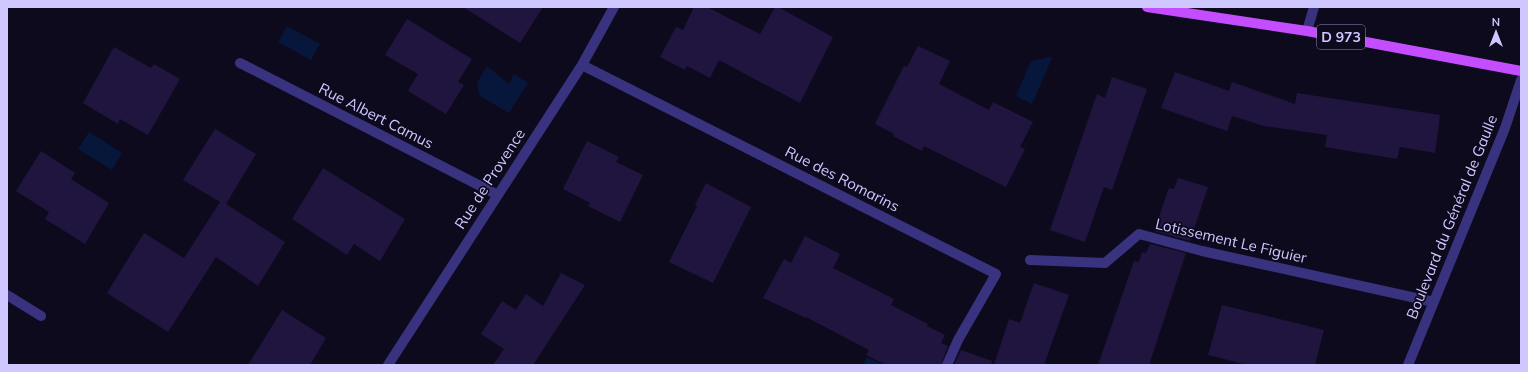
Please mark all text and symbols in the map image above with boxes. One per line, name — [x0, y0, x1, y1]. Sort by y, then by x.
north arrow — [1476, 12, 1516, 52]
text: N — [1492, 15, 1500, 29]
road number: D 973 — [1317, 25, 1365, 49]
street label: Rue Albert Camus — [316, 78, 437, 153]
street label: Boulevard du Général de Gaulle — [1402, 112, 1501, 322]
street label: Rue de Provence — [450, 125, 529, 232]
street label: Rue des Romarins — [782, 142, 903, 216]
street label: Lotissement Le Figuier — [1154, 214, 1309, 267]

